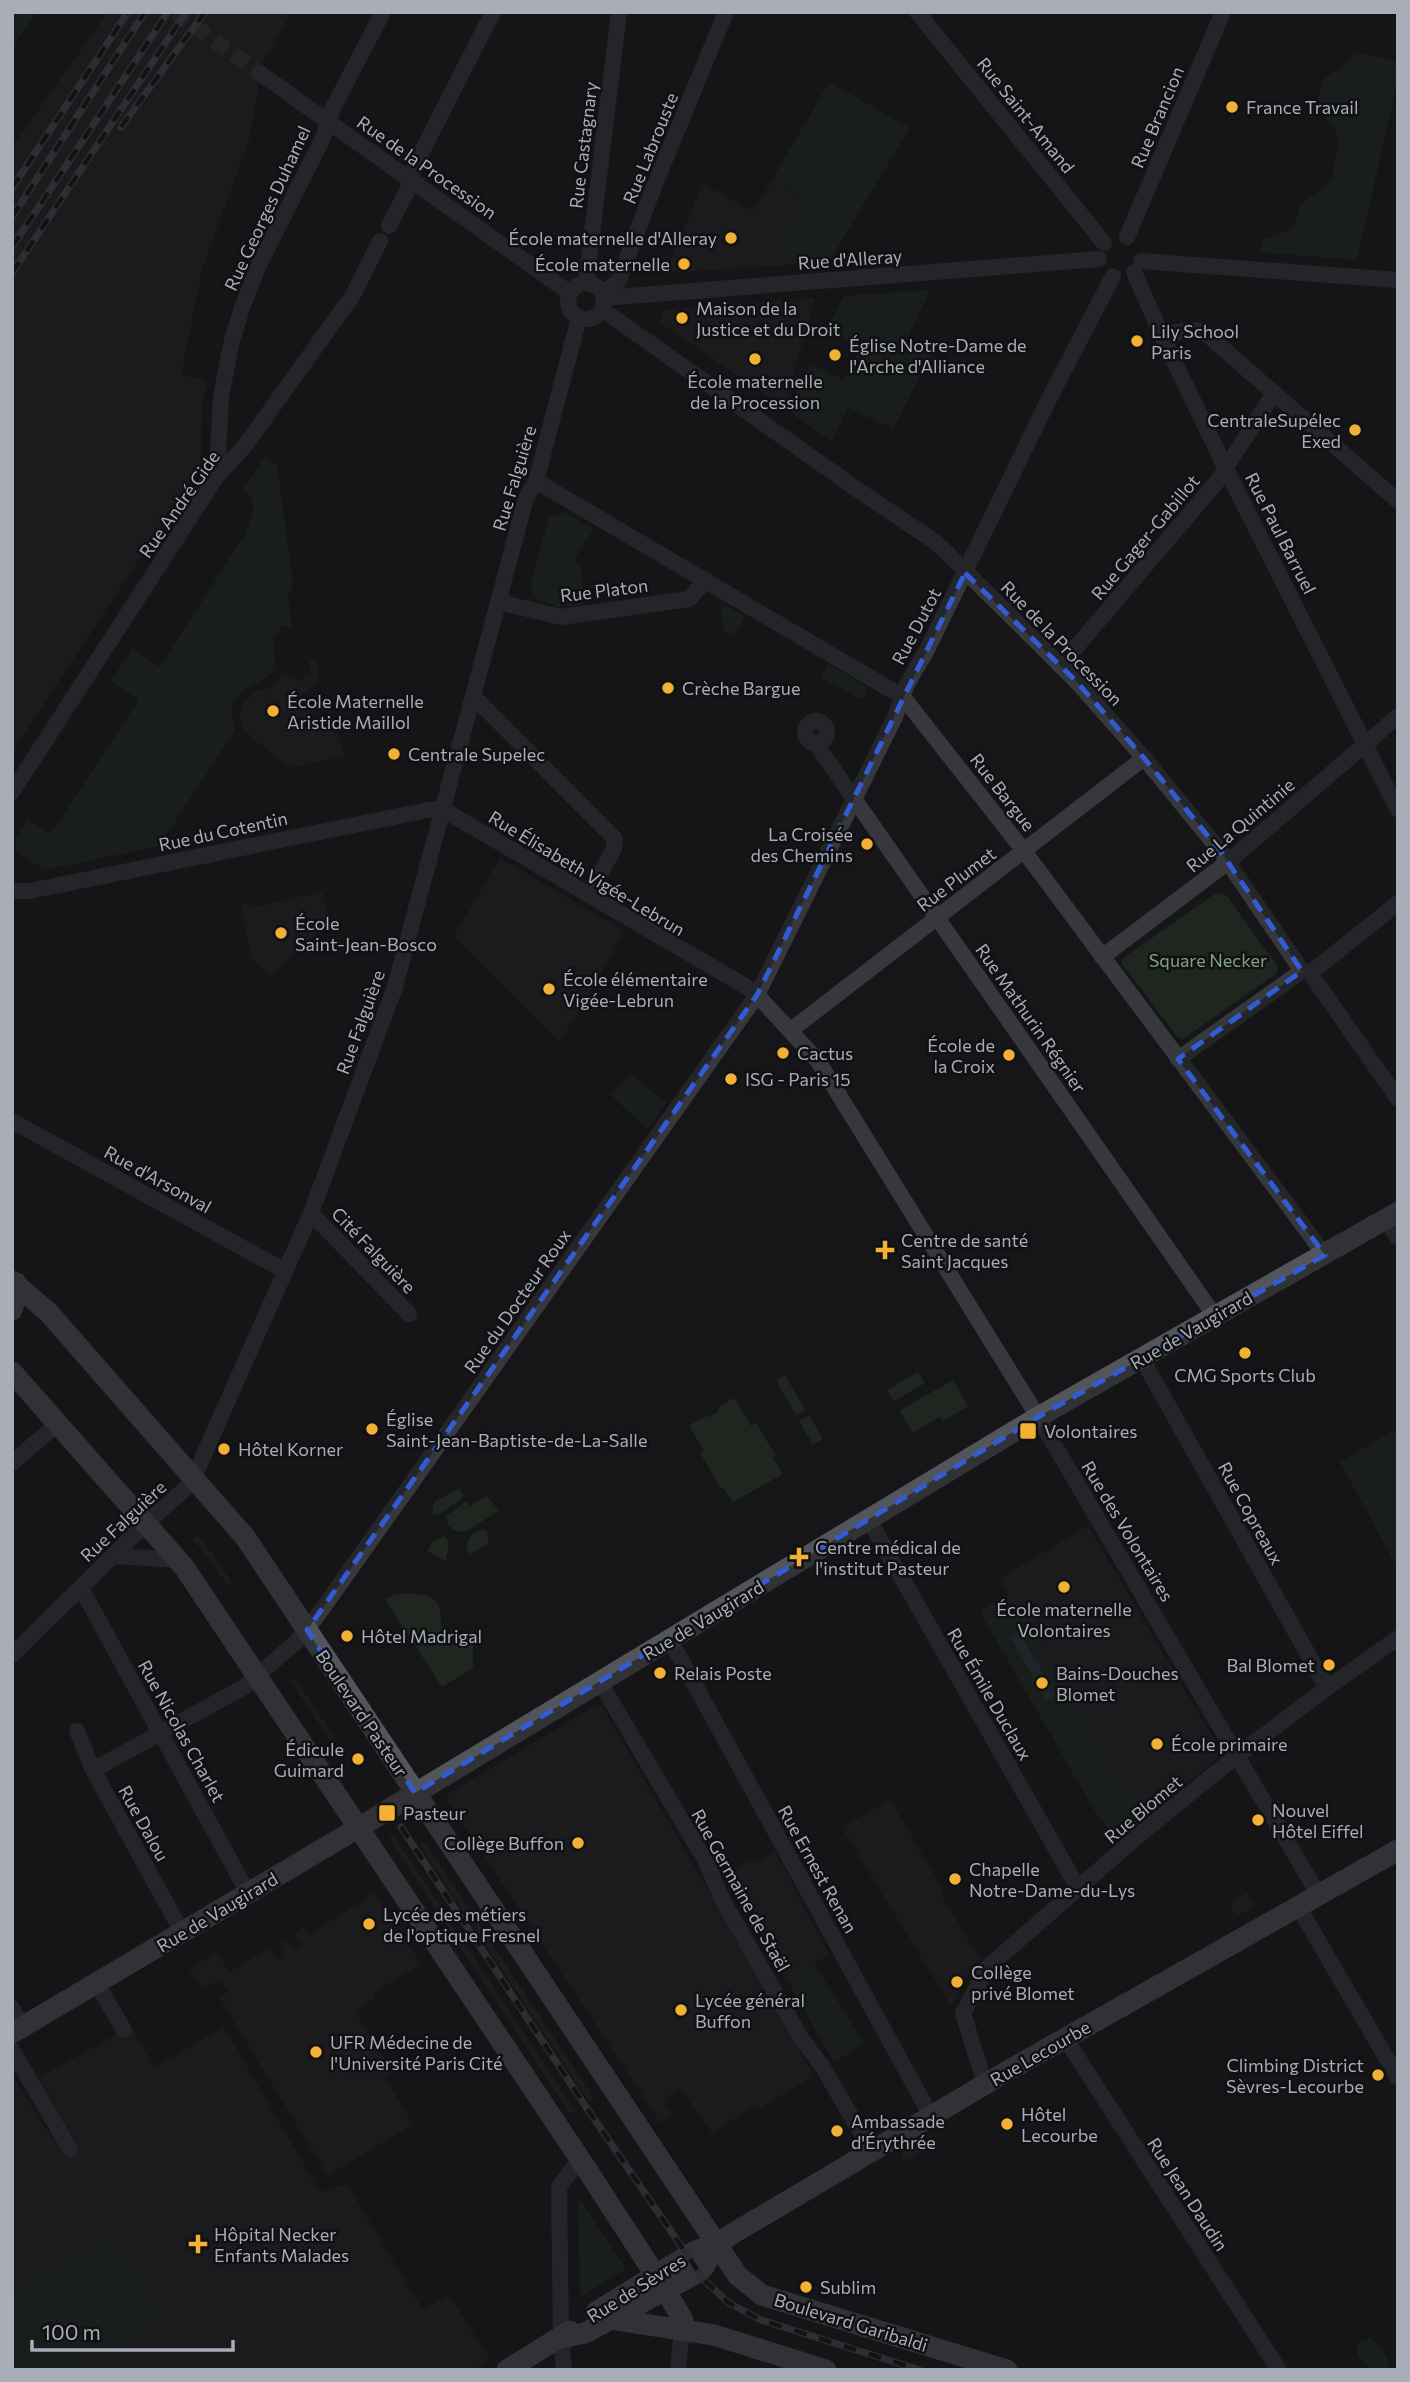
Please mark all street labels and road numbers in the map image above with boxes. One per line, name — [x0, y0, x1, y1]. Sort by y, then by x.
street label: Rue Saint-Amand — [973, 53, 1079, 177]
street label: Rue Brancion — [1126, 63, 1188, 171]
street label: Rue Castagnary — [564, 80, 602, 210]
street label: Rue Labrouste — [618, 89, 682, 207]
street label: Rue de la Procession — [353, 111, 501, 223]
street label: Rue Georges Duhamel — [219, 122, 315, 294]
street label: Rue d'Alleray — [797, 244, 903, 274]
street label: Rue Falguière — [488, 423, 540, 533]
street label: Rue André Gide — [134, 446, 224, 562]
street label: Rue Paul Barruel — [1241, 469, 1321, 597]
street label: Rue Gager-Gabillot — [1086, 470, 1204, 604]
street label: Rue Platon — [559, 574, 649, 606]
street label: Rue de la Procession — [997, 576, 1127, 710]
street label: Rue Dutot — [887, 584, 945, 668]
street label: Rue Bargue — [966, 749, 1040, 835]
street label: Rue La Quintinie — [1182, 773, 1298, 877]
street label: Rue Élisabeth Vigée-Lebrun — [485, 806, 689, 940]
street label: Rue du Cotentin — [157, 807, 289, 855]
street label: Rue Plumet — [912, 842, 1000, 916]
street label: Rue Mathurin Régnier — [971, 939, 1091, 1097]
street label: Rue Falguière — [331, 967, 389, 1077]
street label: Rue d'Arsonval — [100, 1140, 216, 1218]
street label: Cité Falguière — [327, 1202, 421, 1298]
street label: Rue du Docteur Roux — [459, 1224, 575, 1377]
street label: Rue de Vaugirard — [1126, 1286, 1256, 1374]
street label: Rue des Volontaires — [1077, 1457, 1179, 1605]
street label: Rue Copreaux — [1214, 1458, 1288, 1569]
street label: Rue Falguière — [76, 1476, 170, 1566]
street label: Rue de Vaugirard — [639, 1575, 767, 1665]
street label: Rue Émile Duclaux — [943, 1624, 1037, 1765]
street label: Boulevard Pasteur — [311, 1645, 413, 1781]
street label: Rue Nicolas Charlet — [134, 1656, 230, 1806]
street label: Rue Blomet — [1100, 1770, 1186, 1848]
street label: Rue Dalou — [114, 1781, 174, 1865]
street label: Rue Ernest Renan — [774, 1801, 862, 1937]
street label: Rue Germaine de Staël — [687, 1805, 795, 1975]
street label: Rue de Vaugirard — [153, 1867, 281, 1957]
street label: Rue Lecourbe — [986, 2016, 1094, 2090]
street label: Rue Jean Daudin — [1143, 2133, 1233, 2255]
street label: Rue de Sèvres — [583, 2249, 689, 2327]
street label: Boulevard Garibaldi — [771, 2288, 931, 2356]

